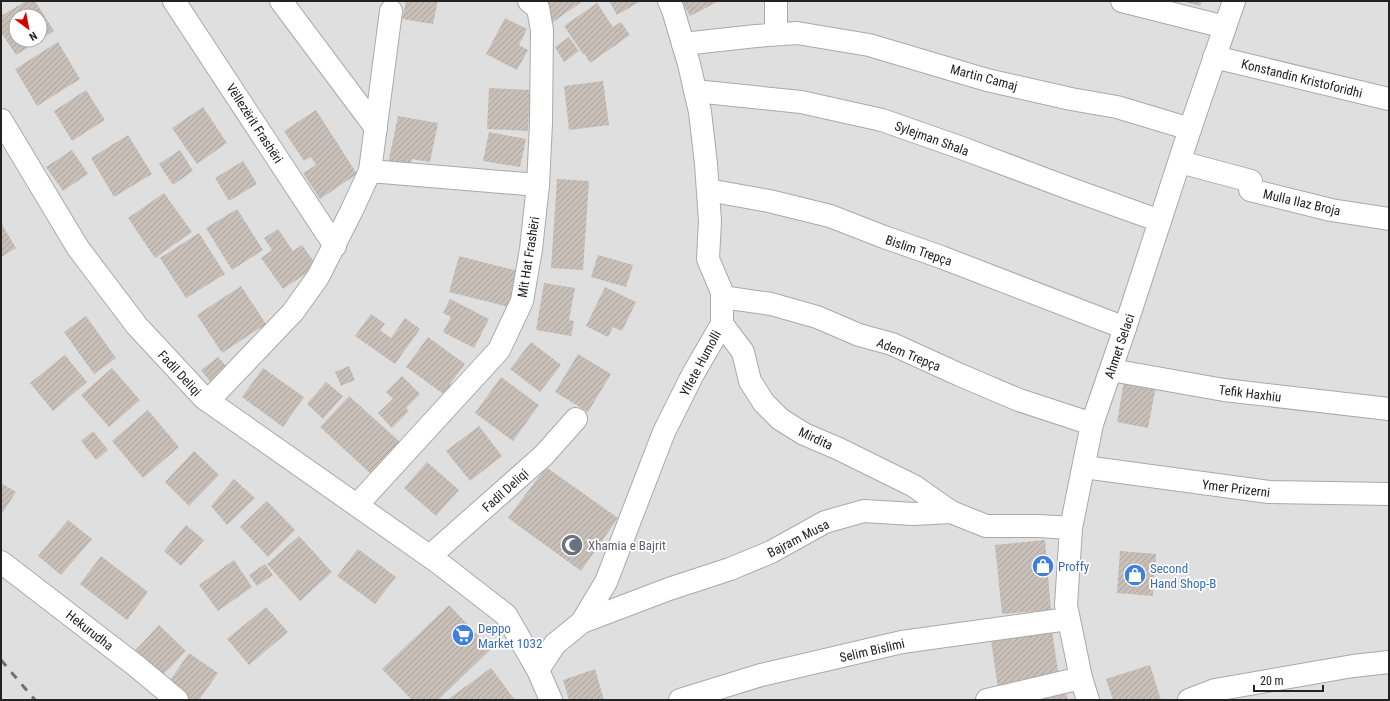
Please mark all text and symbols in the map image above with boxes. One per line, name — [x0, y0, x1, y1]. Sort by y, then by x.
north arrow — [8, 8, 48, 48]
text: N — [27, 29, 39, 43]
street label: Konstandin Kristoforidhi — [1240, 56, 1364, 101]
street label: Martin Camaj — [949, 61, 1019, 94]
street label: Vëllezërit Frashëri — [223, 81, 286, 166]
street label: Sylejman Shala — [893, 118, 971, 159]
street label: Mulla Ilaz Broja — [1262, 186, 1342, 219]
street label: Mit Hat Frashëri — [515, 215, 542, 299]
street label: Bislim Trepça — [884, 232, 954, 269]
street label: Ahmet Selaci — [1101, 312, 1138, 381]
street label: Ylfete Humolli — [677, 328, 724, 399]
street label: Adem Trepça — [875, 335, 943, 374]
street label: Fadil Deliqi — [155, 348, 204, 399]
street label: Tefik Haxhiu — [1218, 382, 1282, 405]
street label: Mirdita — [796, 424, 835, 453]
street label: Fadil Deliqi — [479, 466, 531, 515]
street label: Ymer Prizerni — [1201, 477, 1271, 500]
street label: Bajram Musa — [765, 517, 832, 560]
mosque icon: Xhamia e Bajrit — [559, 532, 585, 558]
place label: Xhamia e Bajrit — [588, 538, 666, 553]
shop icon: Proffy — [1030, 553, 1056, 579]
place label: Proffy — [1058, 559, 1090, 574]
place label: Second Hand Shop-B — [1150, 561, 1216, 591]
shop icon: Second Hand Shop-B — [1122, 562, 1148, 588]
street label: Hekurudha — [63, 607, 116, 653]
place label: Deppo Market 1032 — [478, 621, 542, 651]
supermarket icon: Deppo Market 1032 — [450, 622, 476, 648]
street label: Selim Bislimi — [838, 636, 906, 665]
scale bar — [1254, 667, 1323, 693]
text: 20 m — [1260, 674, 1284, 688]

